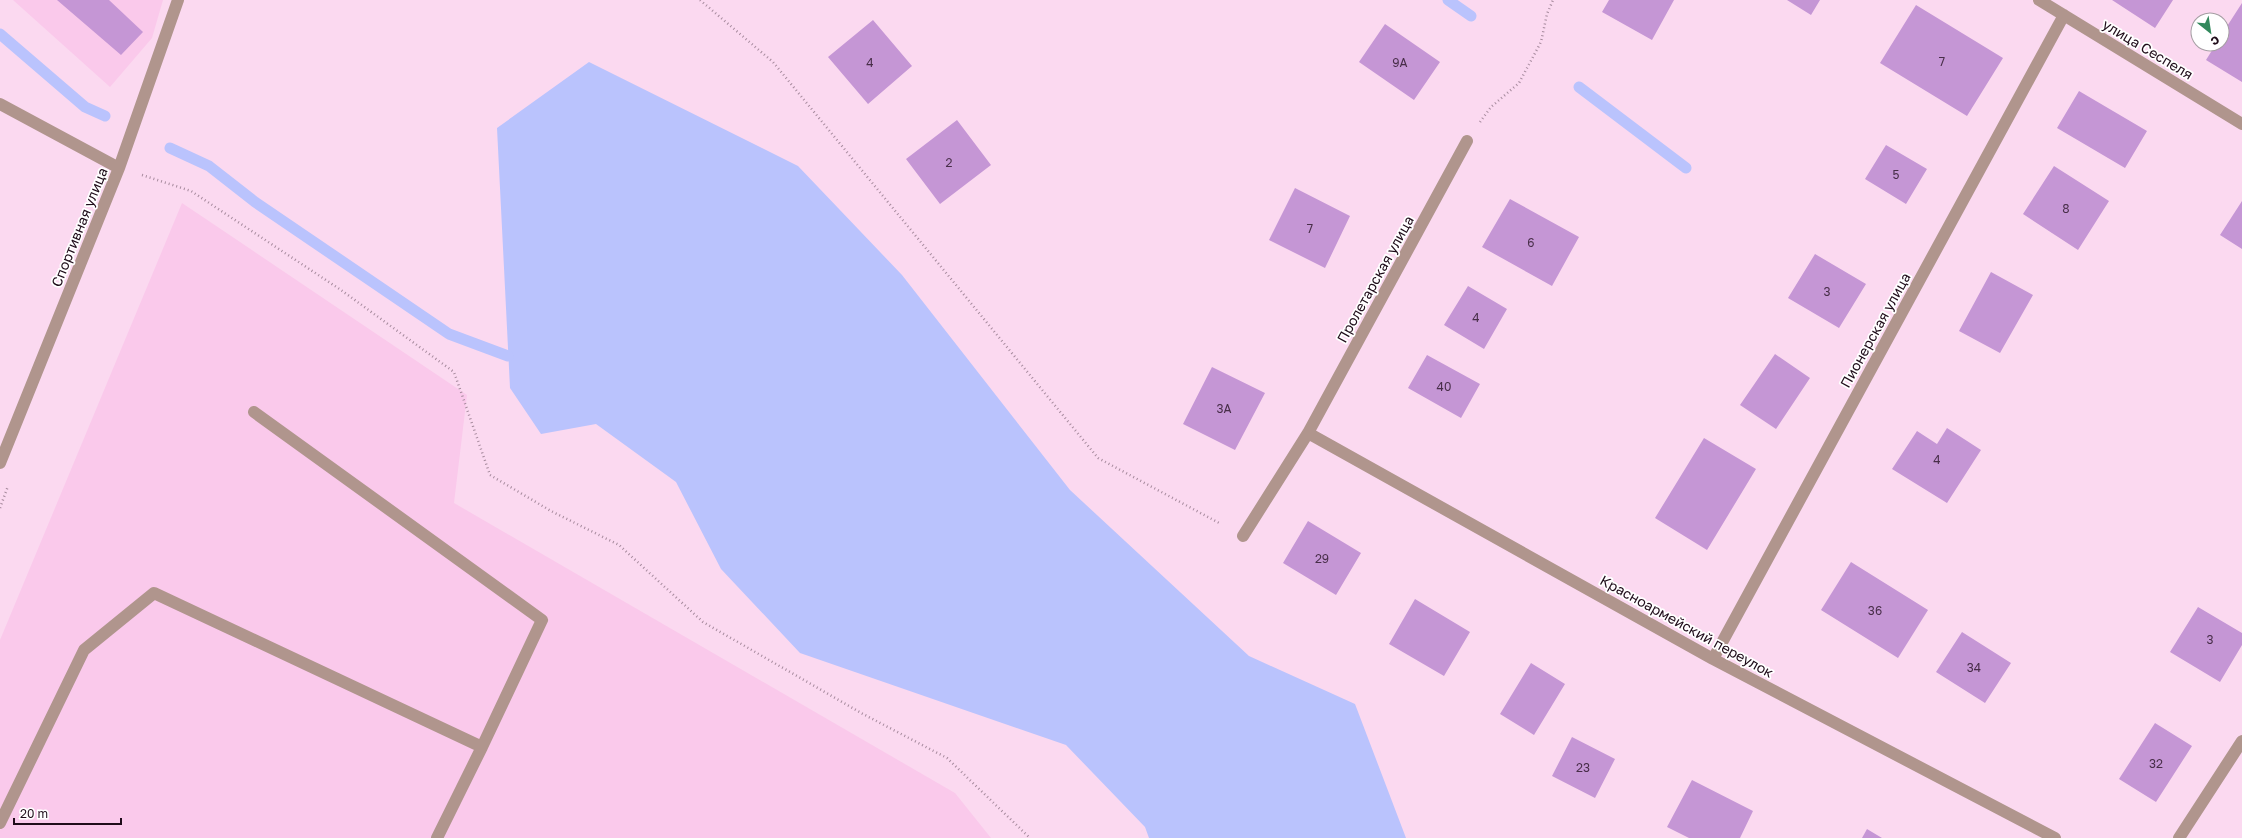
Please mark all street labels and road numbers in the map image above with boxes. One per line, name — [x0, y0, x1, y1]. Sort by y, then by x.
street label: улица Сеспеля — [2100, 15, 2196, 83]
street label: Спортивная улица — [47, 165, 111, 289]
street label: Пролетарская улица — [1333, 213, 1417, 345]
street label: Пионерская улица — [1836, 270, 1914, 390]
street label: Красноармейский переулок — [1597, 571, 1777, 681]

